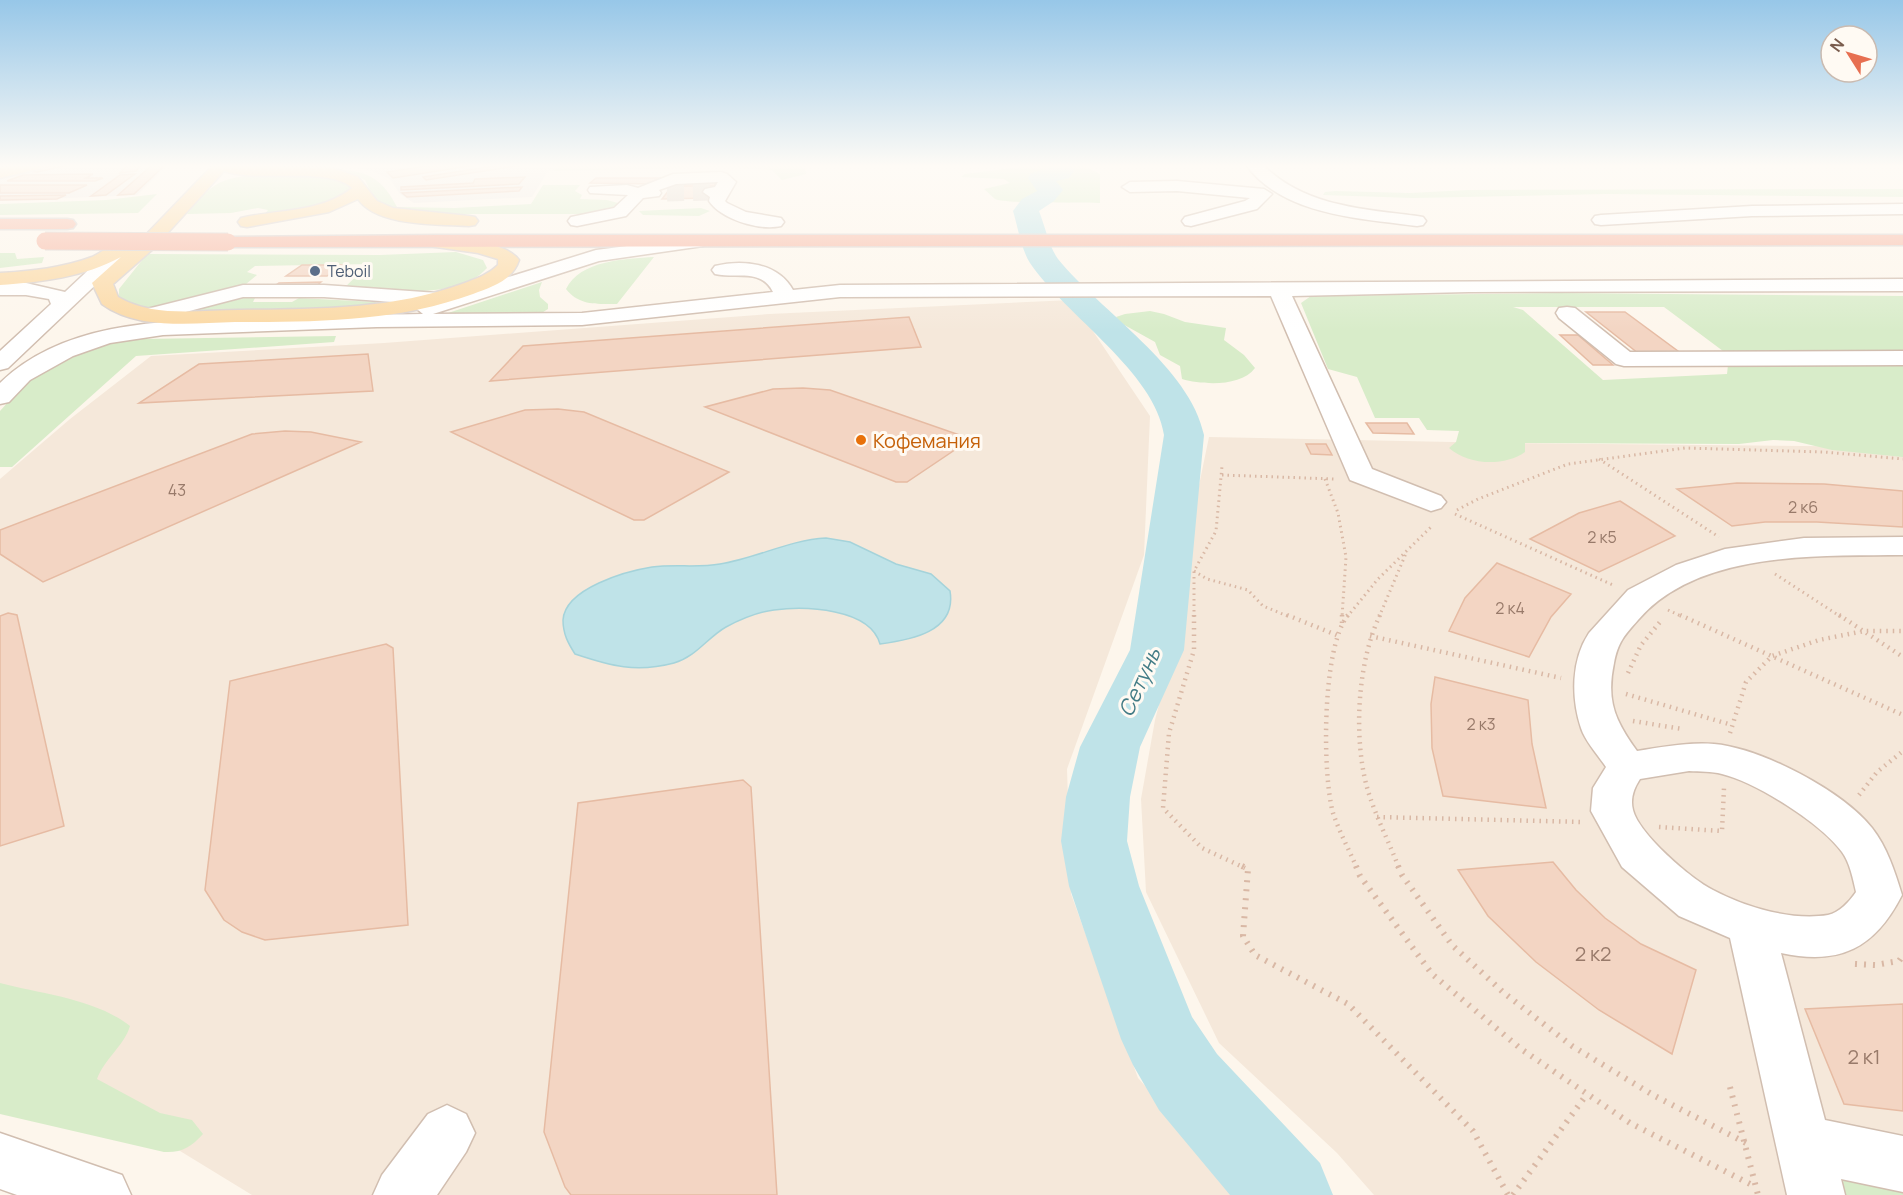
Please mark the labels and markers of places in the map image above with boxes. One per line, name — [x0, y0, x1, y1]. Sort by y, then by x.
place label: Teboil — [327, 260, 371, 282]
marker: Teboil — [308, 264, 322, 278]
place label: Кофемания — [873, 427, 981, 454]
marker: Кофемания — [854, 433, 868, 447]

